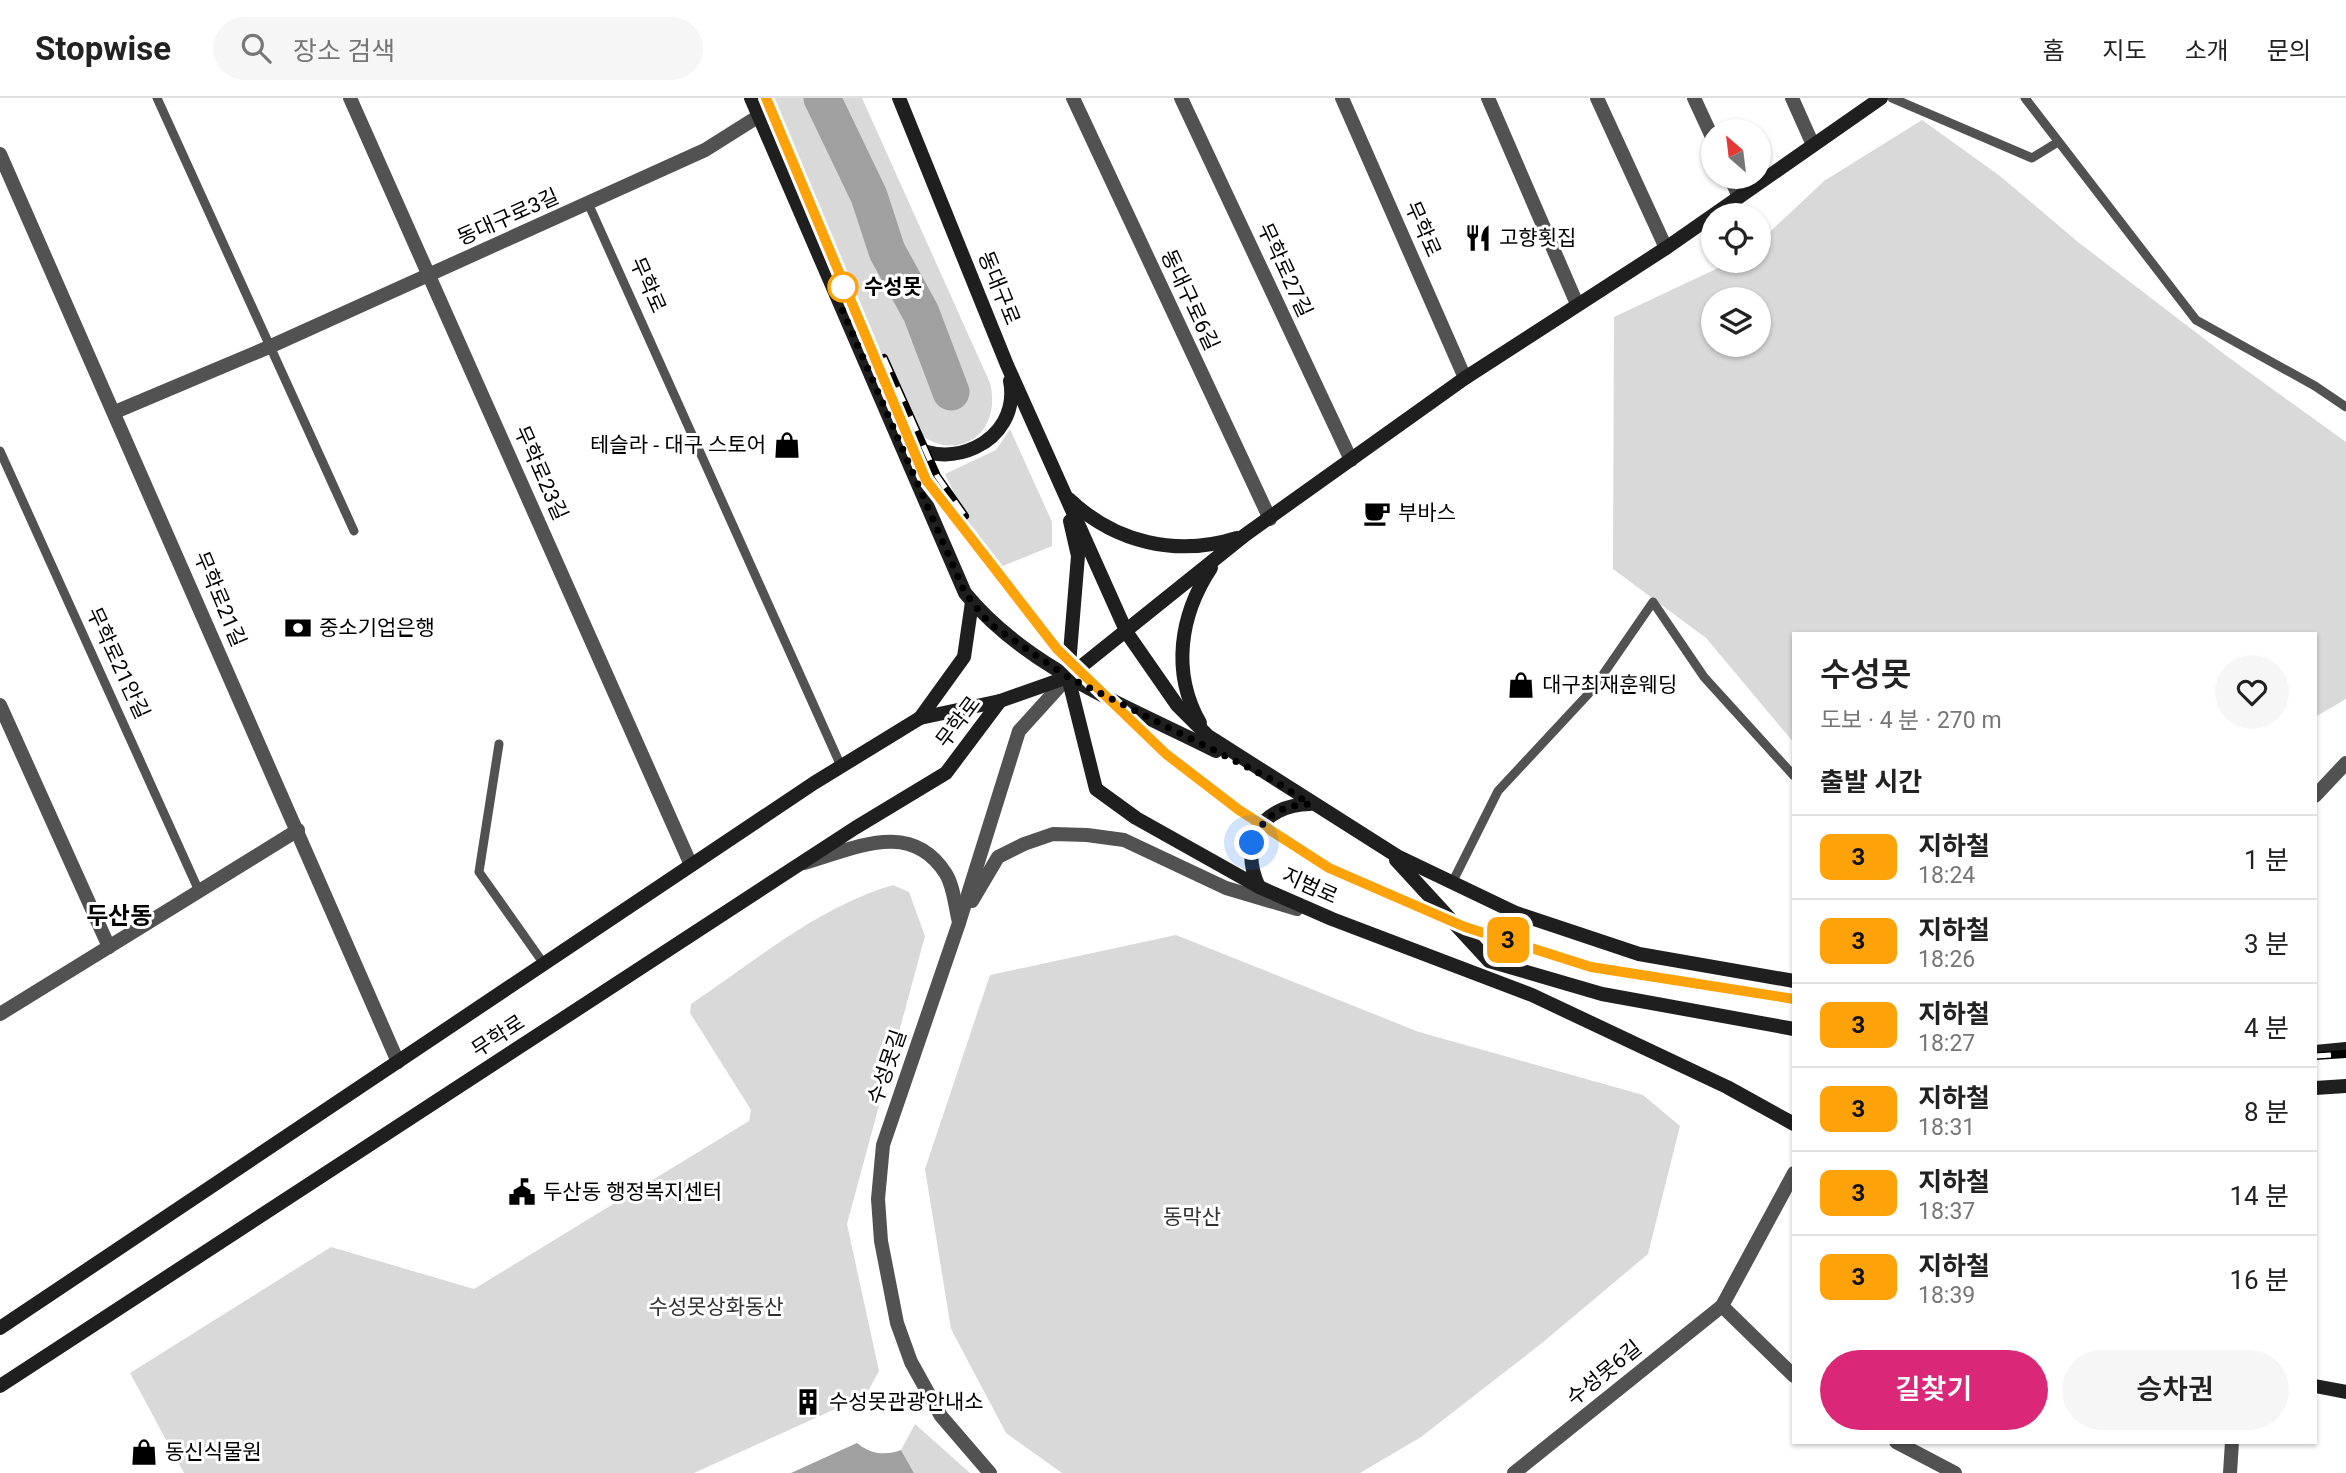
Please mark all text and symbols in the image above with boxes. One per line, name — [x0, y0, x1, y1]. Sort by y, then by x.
search box — [213, 17, 703, 80]
text: Stopwise — [35, 29, 171, 68]
icon: search — [237, 29, 275, 67]
text: 장소 검색 — [293, 36, 395, 66]
text: 홈 — [2042, 37, 2064, 65]
text: 지도 — [2102, 37, 2147, 65]
text: 소개 — [2185, 37, 2229, 65]
text: 문의 — [2267, 37, 2311, 65]
north arrow — [1701, 119, 1771, 189]
map controls — [1701, 119, 1771, 357]
street label: 동대구로3길 — [454, 184, 562, 250]
street label: 무학로 — [1400, 198, 1446, 260]
button: locate — [1701, 203, 1771, 273]
street label: 무학로27길 — [1253, 219, 1317, 321]
restaurant icon: 고향횟집 — [1463, 223, 1493, 253]
place label: 고향횟집 — [1499, 226, 1576, 250]
street label: 동대구로6길 — [1156, 246, 1224, 354]
street label: 동대구로 — [973, 248, 1025, 328]
street label: 무학로 — [625, 254, 671, 316]
marker: 수성못 — [828, 272, 858, 302]
place label: 수성못 — [864, 275, 922, 299]
button: layers — [1701, 287, 1771, 357]
street label: 무학로23길 — [510, 422, 572, 524]
shop icon: 테슬라 - 대구 스토어 — [772, 430, 802, 460]
place label: 테슬라 - 대구 스토어 — [590, 433, 766, 457]
cafe icon: 부바스 — [1362, 498, 1392, 528]
place label: 부바스 — [1398, 501, 1456, 525]
street label: 무학로21길 — [189, 548, 251, 650]
street label: 무학로21안길 — [82, 603, 154, 723]
bank icon: 중소기업은행 — [283, 613, 313, 643]
place label: 중소기업은행 — [319, 616, 435, 640]
text: 수성못 — [1820, 655, 1911, 694]
button: heart — [2215, 655, 2289, 729]
shop icon: 대구최재훈웨딩 — [1506, 670, 1536, 700]
place label: 대구최재훈웨딩 — [1542, 673, 1677, 697]
street label: 무학로 — [931, 692, 985, 752]
text: 도보 · 4 분 · 270 m — [1820, 707, 2002, 734]
text: 출발 시간 — [1820, 767, 1922, 797]
your location — [1234, 825, 1269, 860]
text: 지하철 — [1918, 831, 1990, 861]
text: 3 — [1852, 843, 1865, 871]
text: 1 분 — [2244, 845, 2289, 875]
text: 18:24 — [1918, 862, 1975, 889]
street label: 지범로 — [1279, 863, 1341, 909]
district label: 두산동 — [86, 902, 152, 930]
text: 지하철 — [1918, 915, 1990, 945]
line badge: 3 — [1485, 917, 1531, 963]
text: 3 — [1501, 926, 1515, 954]
text: 3 — [1852, 927, 1865, 955]
text: 3 분 — [2244, 929, 2289, 959]
text: 18:26 — [1918, 946, 1975, 973]
text: 지하철 — [1918, 999, 1990, 1029]
street label: 무학로 — [467, 1010, 529, 1062]
text: 3 — [1852, 1011, 1865, 1039]
text: 4 분 — [2244, 1013, 2289, 1043]
street label: 수성못길 — [863, 1027, 911, 1107]
text: 18:27 — [1918, 1030, 1975, 1057]
text: 지하철 — [1918, 1083, 1990, 1113]
text: 3 — [1852, 1095, 1865, 1123]
text: 8 분 — [2244, 1097, 2289, 1127]
text: 18:31 — [1918, 1114, 1975, 1141]
text: 지하철 — [1918, 1167, 1990, 1197]
public building icon: 두산동 행정복지센터 — [507, 1177, 537, 1207]
text: 3 — [1852, 1179, 1865, 1207]
place label: 두산동 행정복지센터 — [543, 1180, 722, 1204]
text: 14 분 — [2229, 1181, 2289, 1211]
text: 18:37 — [1918, 1198, 1975, 1225]
park label: 동막산 — [1163, 1205, 1221, 1229]
text: 지하철 — [1918, 1251, 1990, 1281]
text: 3 — [1852, 1263, 1865, 1291]
text: 16 분 — [2229, 1265, 2289, 1295]
text: 18:39 — [1918, 1282, 1975, 1309]
park label: 수성못상화동산 — [648, 1295, 784, 1319]
street label: 수성못6길 — [1562, 1336, 1646, 1410]
button: 길찾기 — [1820, 1350, 2048, 1430]
button: 승차권 — [2062, 1350, 2289, 1430]
building icon: 수성못관광안내소 — [793, 1387, 823, 1417]
place label: 수성못관광안내소 — [829, 1390, 984, 1414]
shop icon: 동신식물원 — [129, 1437, 159, 1467]
place label: 동신식물원 — [165, 1440, 262, 1464]

